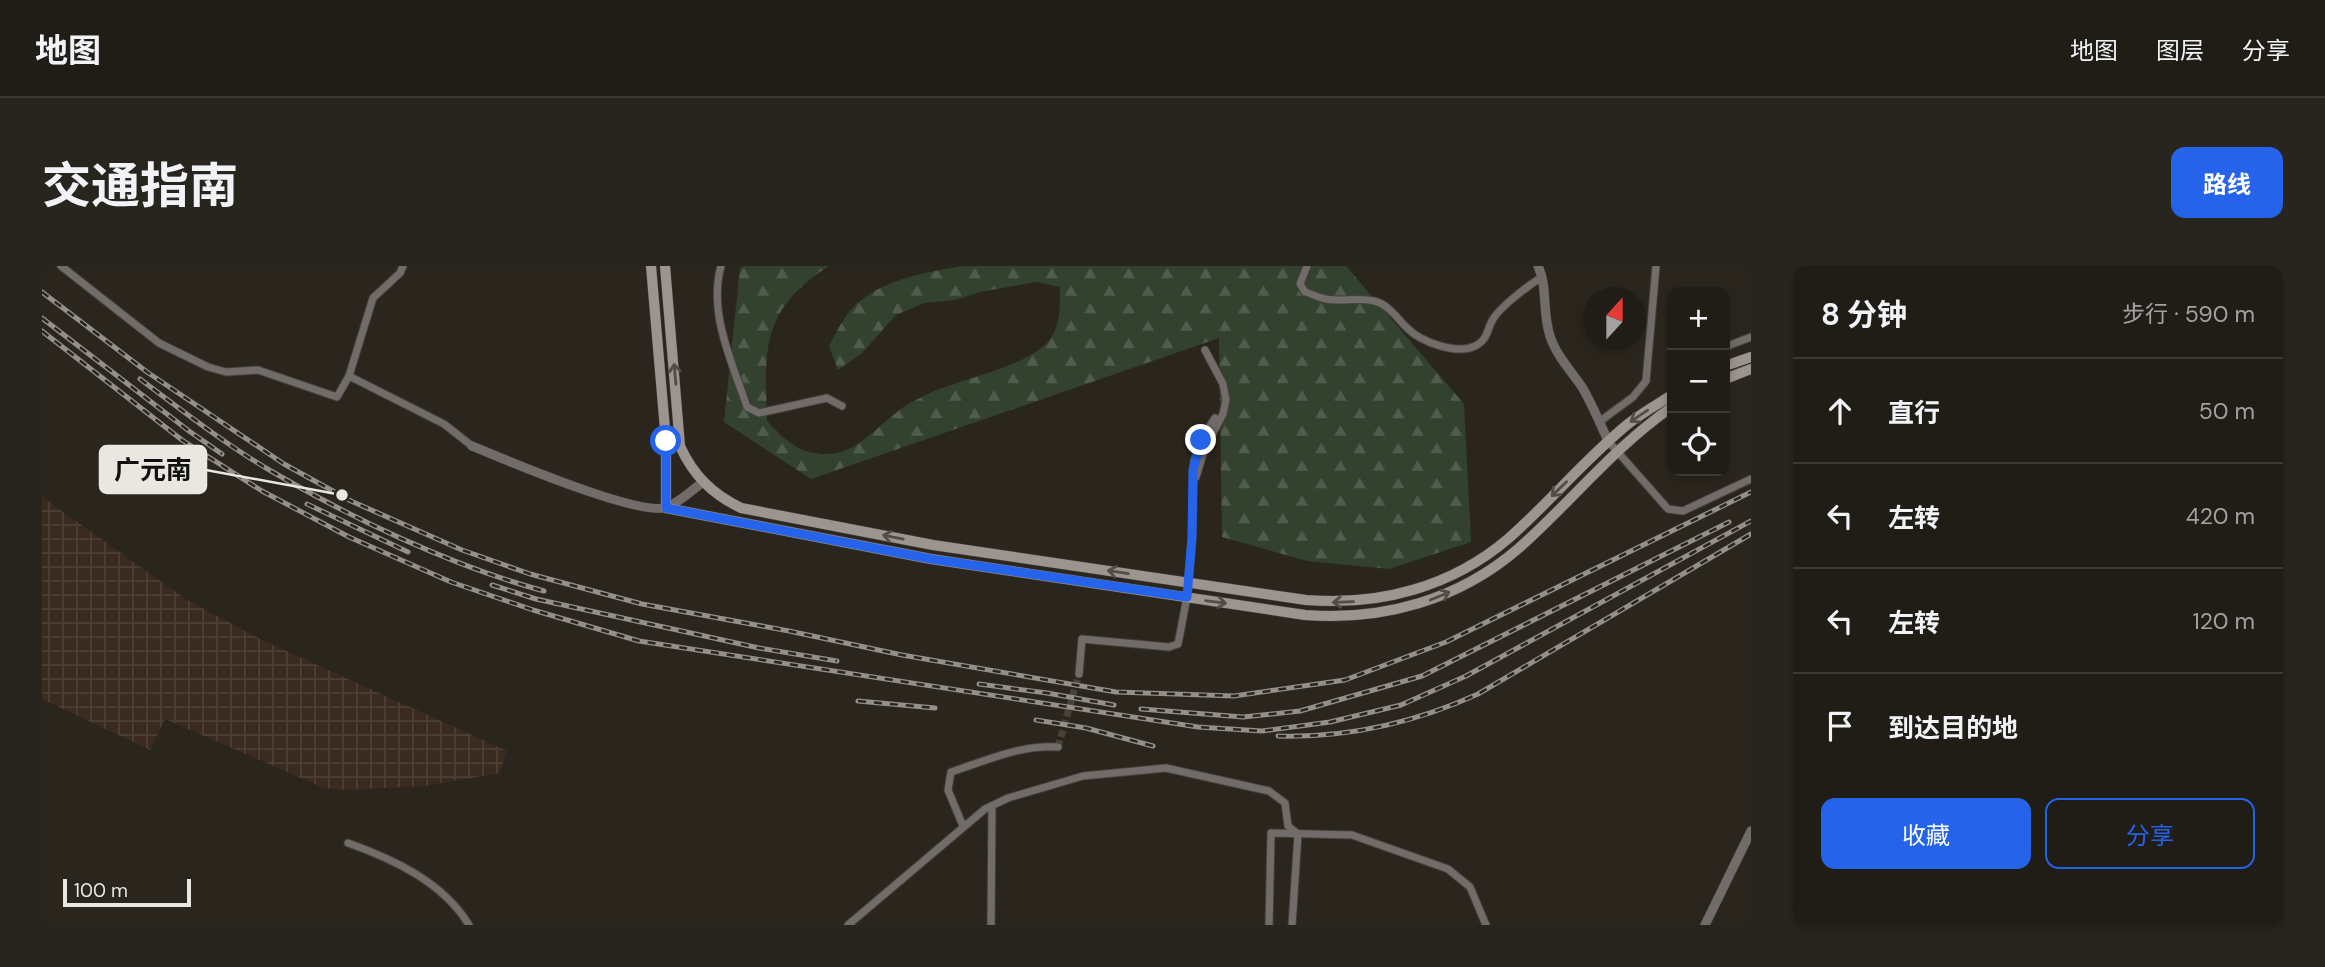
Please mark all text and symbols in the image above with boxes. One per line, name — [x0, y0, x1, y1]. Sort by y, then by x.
text: 地图 — [35, 29, 101, 72]
text: 地图 — [2070, 35, 2118, 66]
text: 图层 — [2156, 35, 2204, 66]
text: 分享 — [2242, 35, 2290, 66]
button: 路线 — [2171, 147, 2283, 218]
text: 交通指南 — [42, 154, 238, 218]
north arrow — [1583, 287, 1646, 350]
map controls — [1667, 287, 1730, 476]
button: + — [1667, 287, 1730, 350]
text: 8 分钟 — [1821, 295, 1907, 334]
text: 步行 · 590 m — [2122, 299, 2255, 329]
button: − — [1667, 350, 1730, 413]
one-way arrow — [668, 363, 681, 386]
icon: ahead — [1821, 392, 1859, 430]
text: 直行 — [1888, 396, 1940, 430]
text: 50 m — [2199, 396, 2255, 426]
one-way arrow — [1630, 409, 1649, 424]
button: locate — [1667, 413, 1730, 476]
route end — [1185, 424, 1216, 455]
route start — [650, 425, 681, 456]
callout: 广元南 — [100, 446, 206, 493]
text: 广元南 — [114, 453, 192, 487]
one-way arrow — [1551, 480, 1568, 497]
icon: left — [1821, 497, 1859, 535]
text: 左转 — [1888, 501, 1940, 535]
text: 420 m — [2186, 501, 2255, 531]
one-way arrow — [882, 530, 905, 543]
one-way arrow — [1107, 565, 1129, 578]
one-way arrow — [1428, 589, 1450, 602]
one-way arrow — [1204, 595, 1227, 608]
one-way arrow — [1332, 595, 1355, 608]
icon: left — [1821, 602, 1859, 640]
text: 左转 — [1888, 606, 1940, 640]
text: 120 m — [2192, 606, 2255, 636]
icon: arrive — [1821, 707, 1859, 745]
text: 到达目的地 — [1888, 711, 2018, 745]
button: 收藏 — [1821, 798, 2031, 869]
button: 分享 — [2045, 798, 2255, 869]
scale bar — [63, 876, 191, 908]
text: 100 m — [74, 878, 128, 903]

